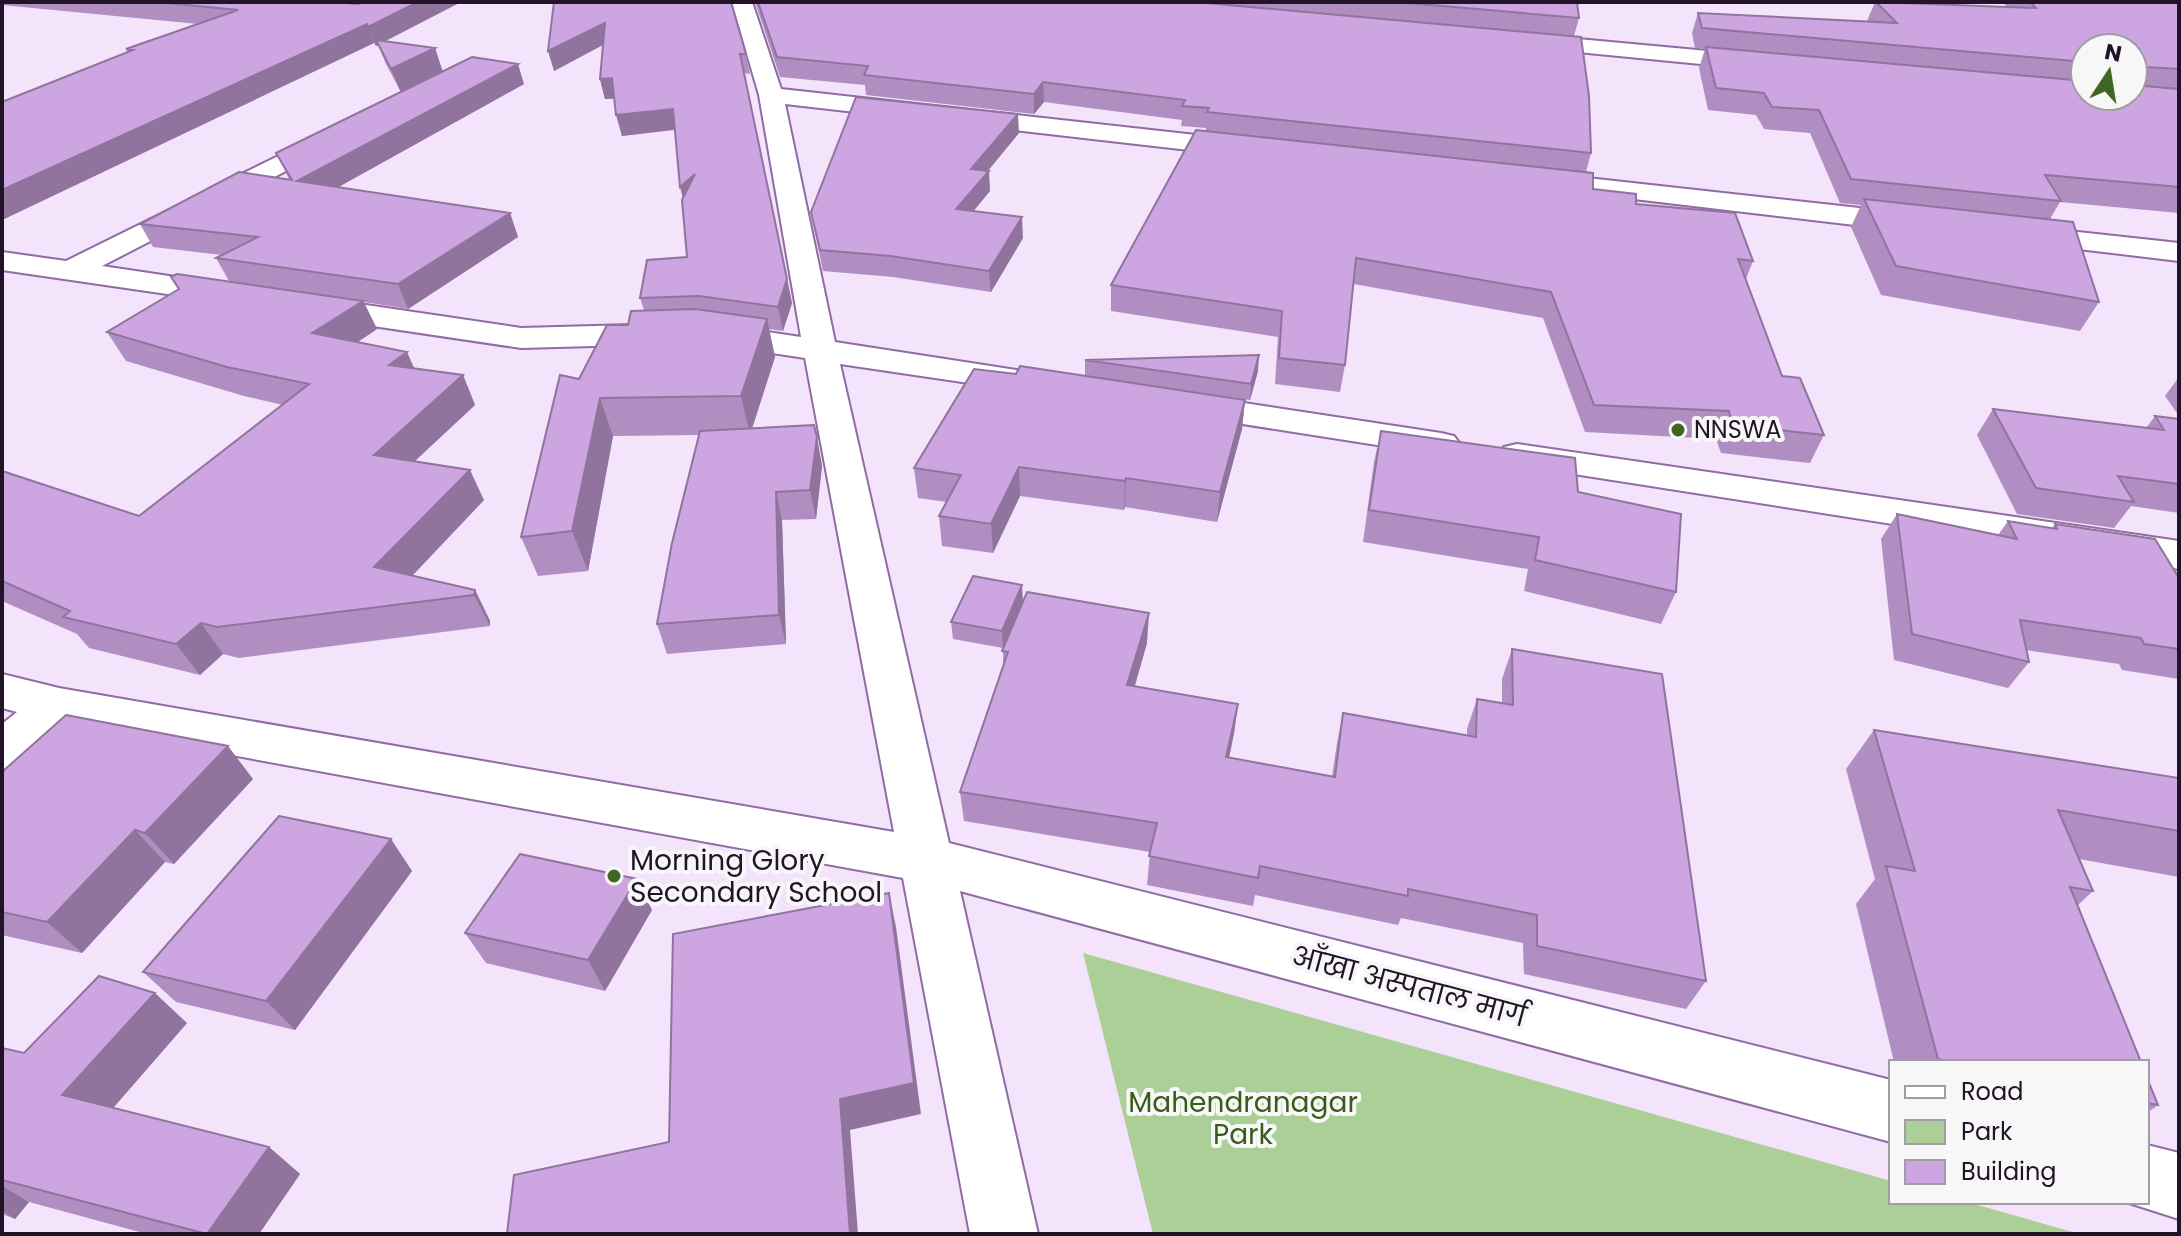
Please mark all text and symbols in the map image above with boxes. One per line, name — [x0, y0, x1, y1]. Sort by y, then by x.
north arrow — [2069, 32, 2149, 112]
text: N — [2102, 36, 2124, 70]
place label: NNSWA — [1694, 413, 1781, 446]
marker: NNSWA — [1669, 421, 1687, 439]
place label: Morning Glory Secondary School — [630, 841, 882, 912]
marker: Morning Glory Secondary School — [605, 867, 623, 885]
street label: आँखा अस्पताल मार्ग — [1287, 935, 1536, 1038]
legend — [1889, 1060, 2149, 1204]
text: Road — [1961, 1075, 2023, 1108]
park label: Mahendranagar Park — [1128, 1083, 1358, 1154]
text: Park — [1961, 1115, 2013, 1148]
text: Building — [1961, 1155, 2057, 1188]

